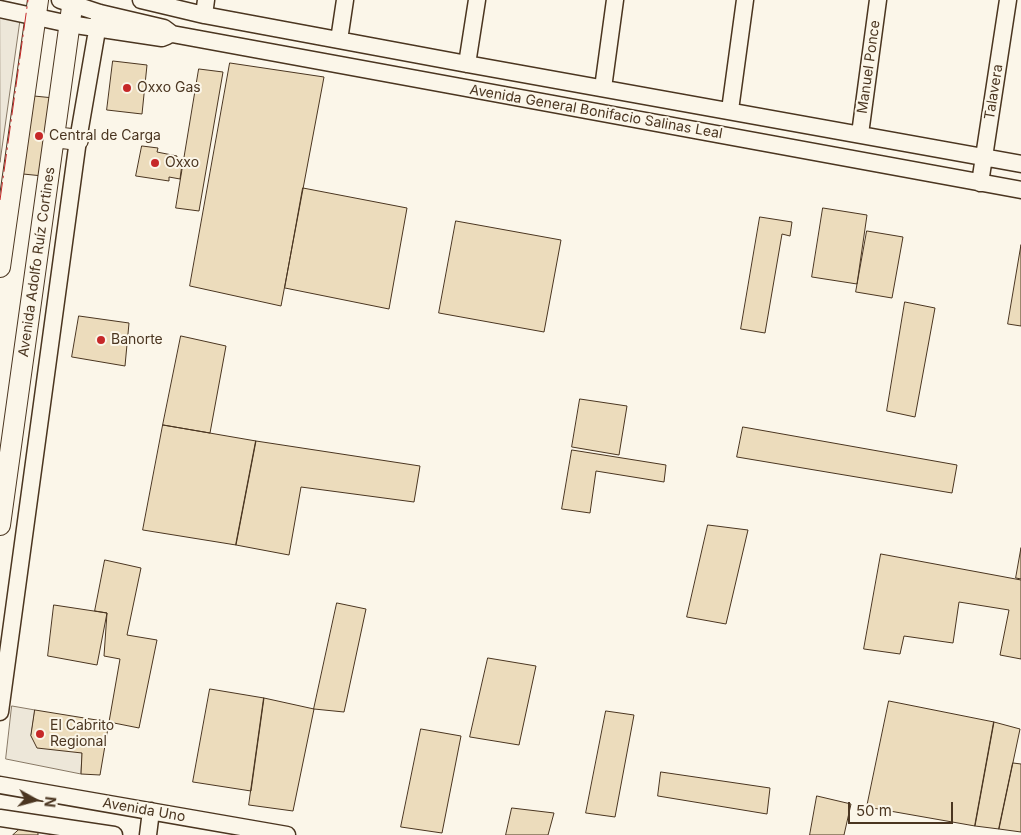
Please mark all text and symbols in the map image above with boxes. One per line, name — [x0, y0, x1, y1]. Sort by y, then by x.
street label: Manuel Ponce — [854, 19, 884, 115]
street label: Talavera — [981, 63, 1007, 121]
place label: Oxxo Gas — [137, 80, 201, 96]
street label: Avenida General Bonifacio Salinas Leal — [468, 81, 724, 143]
marker: Oxxo Gas — [121, 82, 133, 94]
place label: Central de Carga — [49, 128, 161, 144]
marker: Central de Carga — [33, 130, 45, 142]
place label: Oxxo — [165, 155, 199, 171]
marker: Oxxo — [149, 157, 161, 169]
street label: Avenida Adolfo Ruíz Cortines — [15, 166, 59, 358]
place label: Banorte — [111, 332, 163, 348]
marker: Banorte — [95, 334, 107, 346]
place label: El Cabrito Regional — [50, 718, 114, 750]
marker: El Cabrito Regional — [34, 728, 46, 740]
north arrow — [10, 775, 60, 825]
scale bar — [851, 792, 956, 824]
street label: Avenida Uno — [101, 794, 187, 826]
text: N — [41, 796, 59, 808]
text: 50 m — [856, 801, 892, 820]

